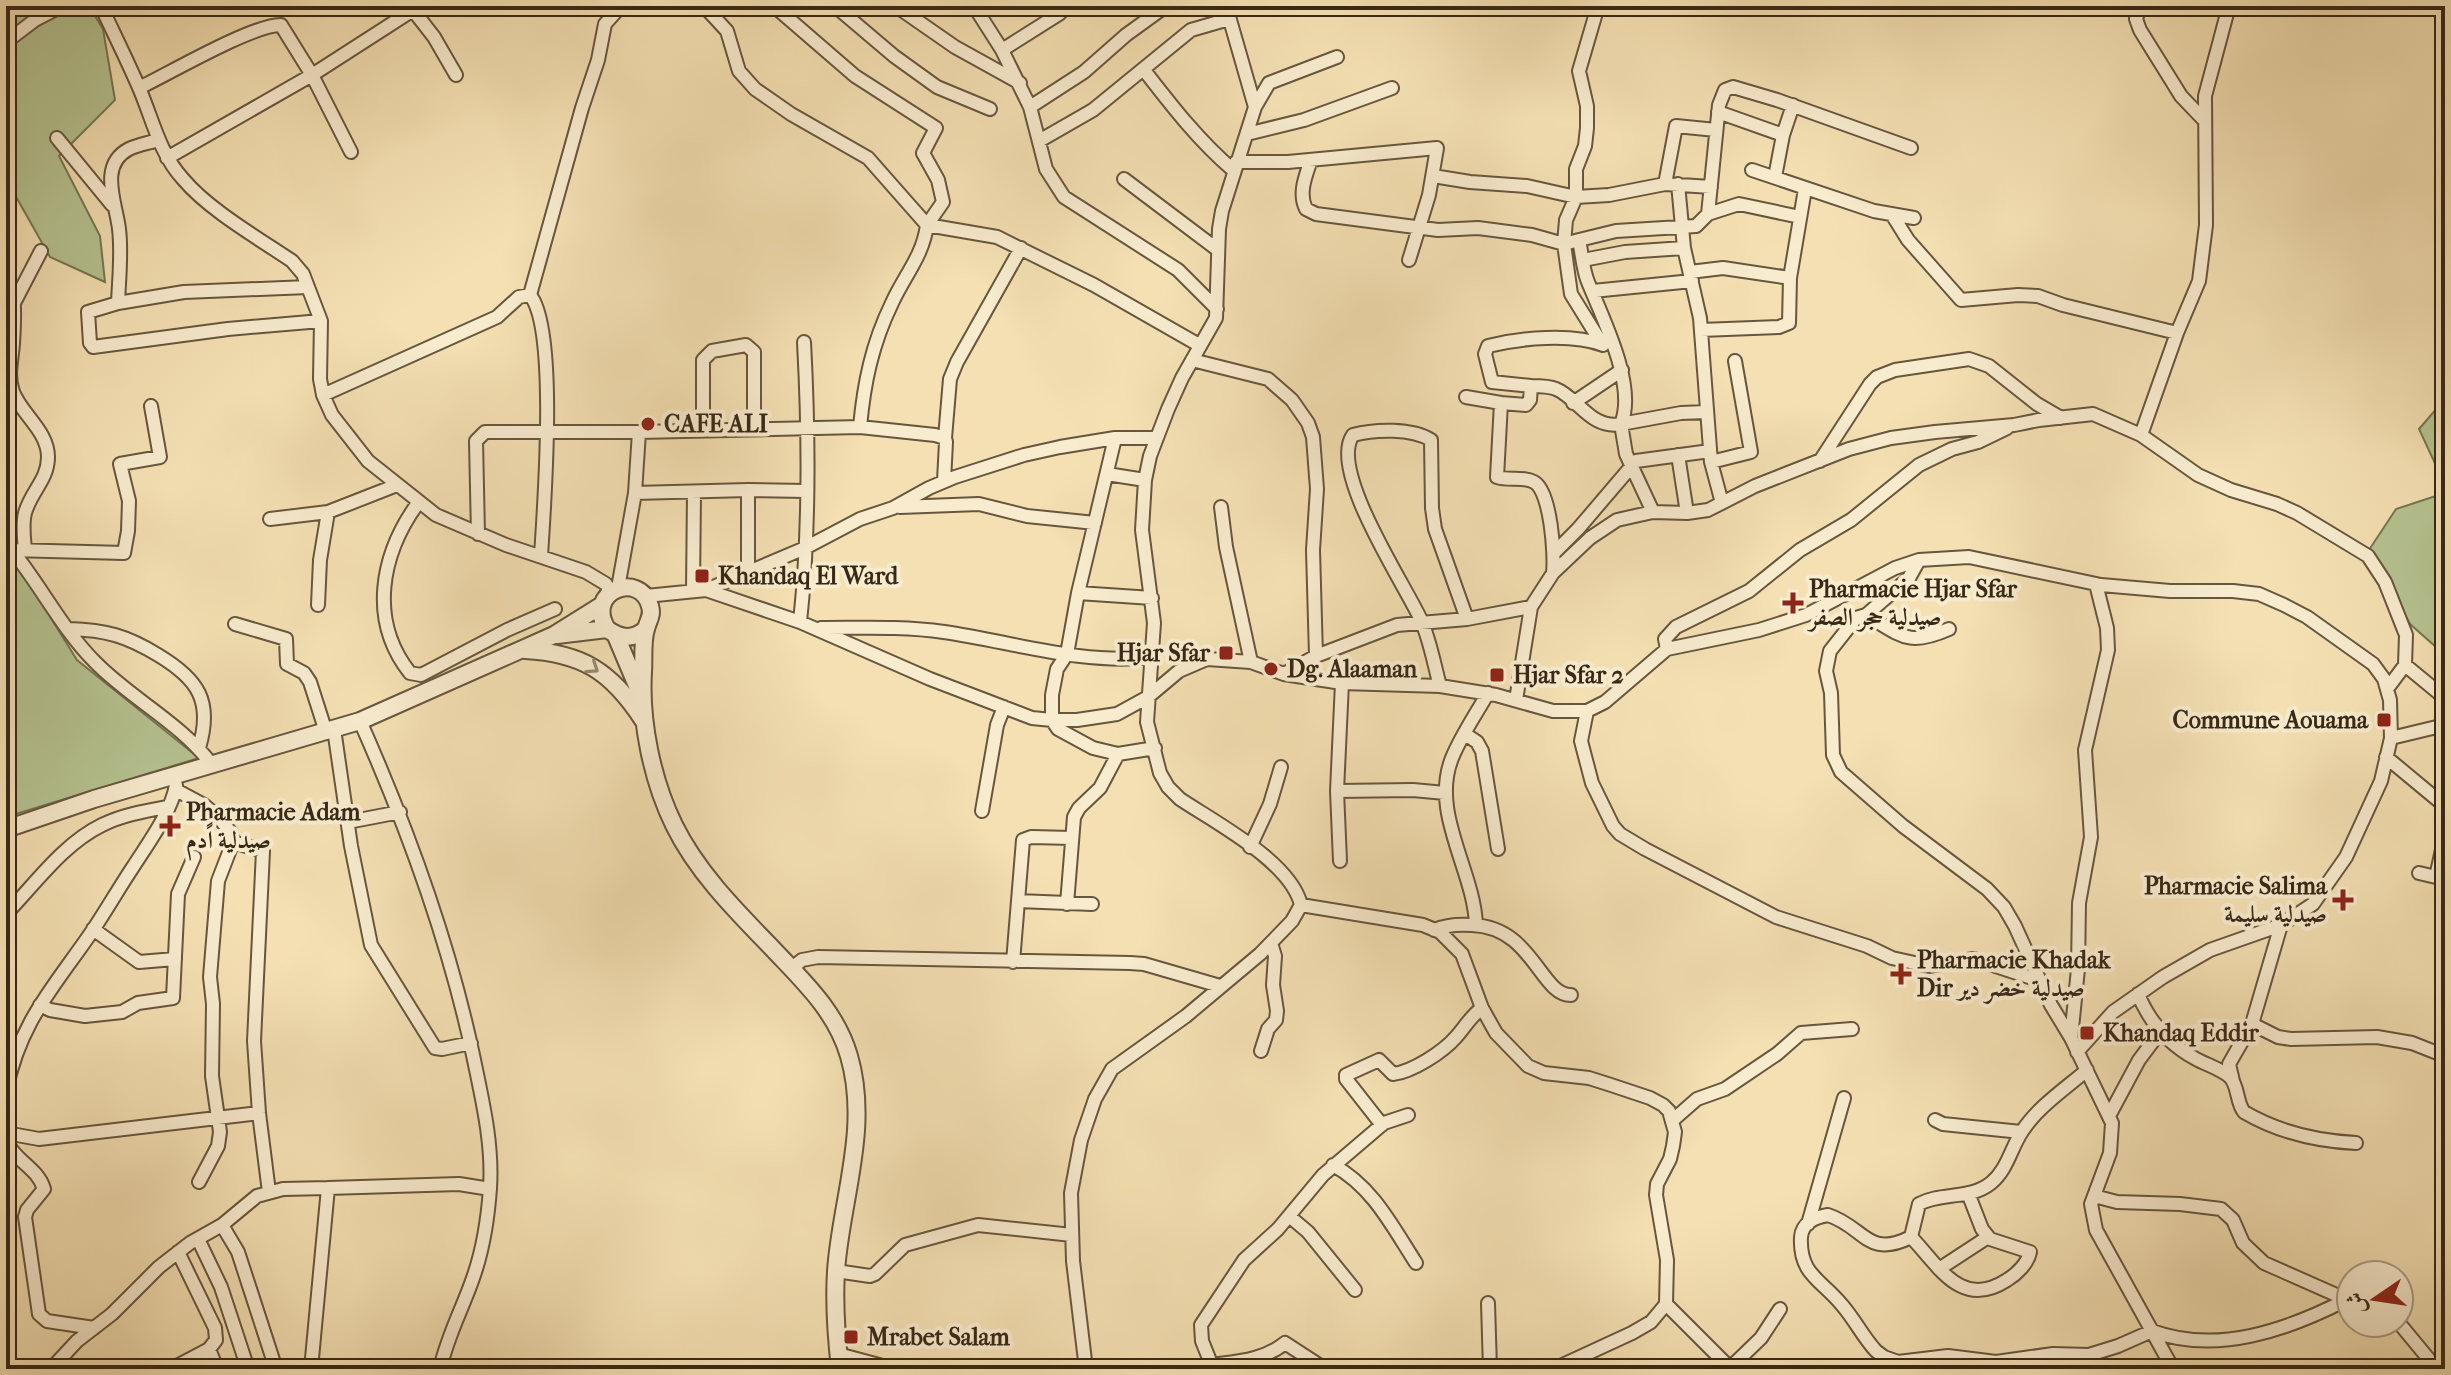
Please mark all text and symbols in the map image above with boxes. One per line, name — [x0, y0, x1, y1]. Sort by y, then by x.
place label: CAFE ALI — [664, 410, 768, 438]
marker: CAFE ALI — [639, 415, 657, 433]
place label: Khandaq El Ward — [718, 562, 899, 590]
marker: Khandaq El Ward — [693, 567, 711, 585]
place label: Pharmacie Hjar Sfar صيدلية حجر الصفر — [1806, 575, 2018, 632]
marker: Pharmacie Hjar Sfar صيدلية حجر الصفر — [1784, 594, 1802, 612]
place label: Hjar Sfar — [1117, 639, 1211, 667]
marker: Hjar Sfar — [1217, 644, 1235, 662]
place label: Dg. Alaaman — [1287, 655, 1418, 683]
one-way arrow — [585, 658, 599, 673]
marker: Dg. Alaaman — [1262, 660, 1280, 678]
place label: Hjar Sfar 2 — [1513, 661, 1624, 689]
marker: Hjar Sfar 2 — [1488, 666, 1506, 684]
place label: Commune Aouama — [2173, 706, 2369, 734]
marker: Commune Aouama — [2375, 711, 2393, 729]
place label: Pharmacie Adam صيدلية اًدم — [186, 798, 362, 861]
marker: Pharmacie Adam صيدلية اًدم — [161, 817, 179, 835]
place label: Pharmacie Salima صيدلية سليمة — [2144, 872, 2328, 928]
marker: Pharmacie Salima صيدلية سليمة — [2334, 891, 2352, 909]
place label: Pharmacie Khadak Dir صيدلية خضر دير — [1917, 946, 2111, 1004]
marker: Pharmacie Khadak Dir صيدلية خضر دير — [1892, 965, 1910, 983]
place label: Khandaq Eddir — [2103, 1019, 2259, 1047]
marker: Khandaq Eddir — [2078, 1024, 2096, 1042]
north arrow — [2335, 1259, 2415, 1339]
text: ش — [2341, 1290, 2372, 1317]
place label: Mrabet Salam — [867, 1323, 1011, 1351]
marker: Mrabet Salam — [842, 1328, 860, 1346]

